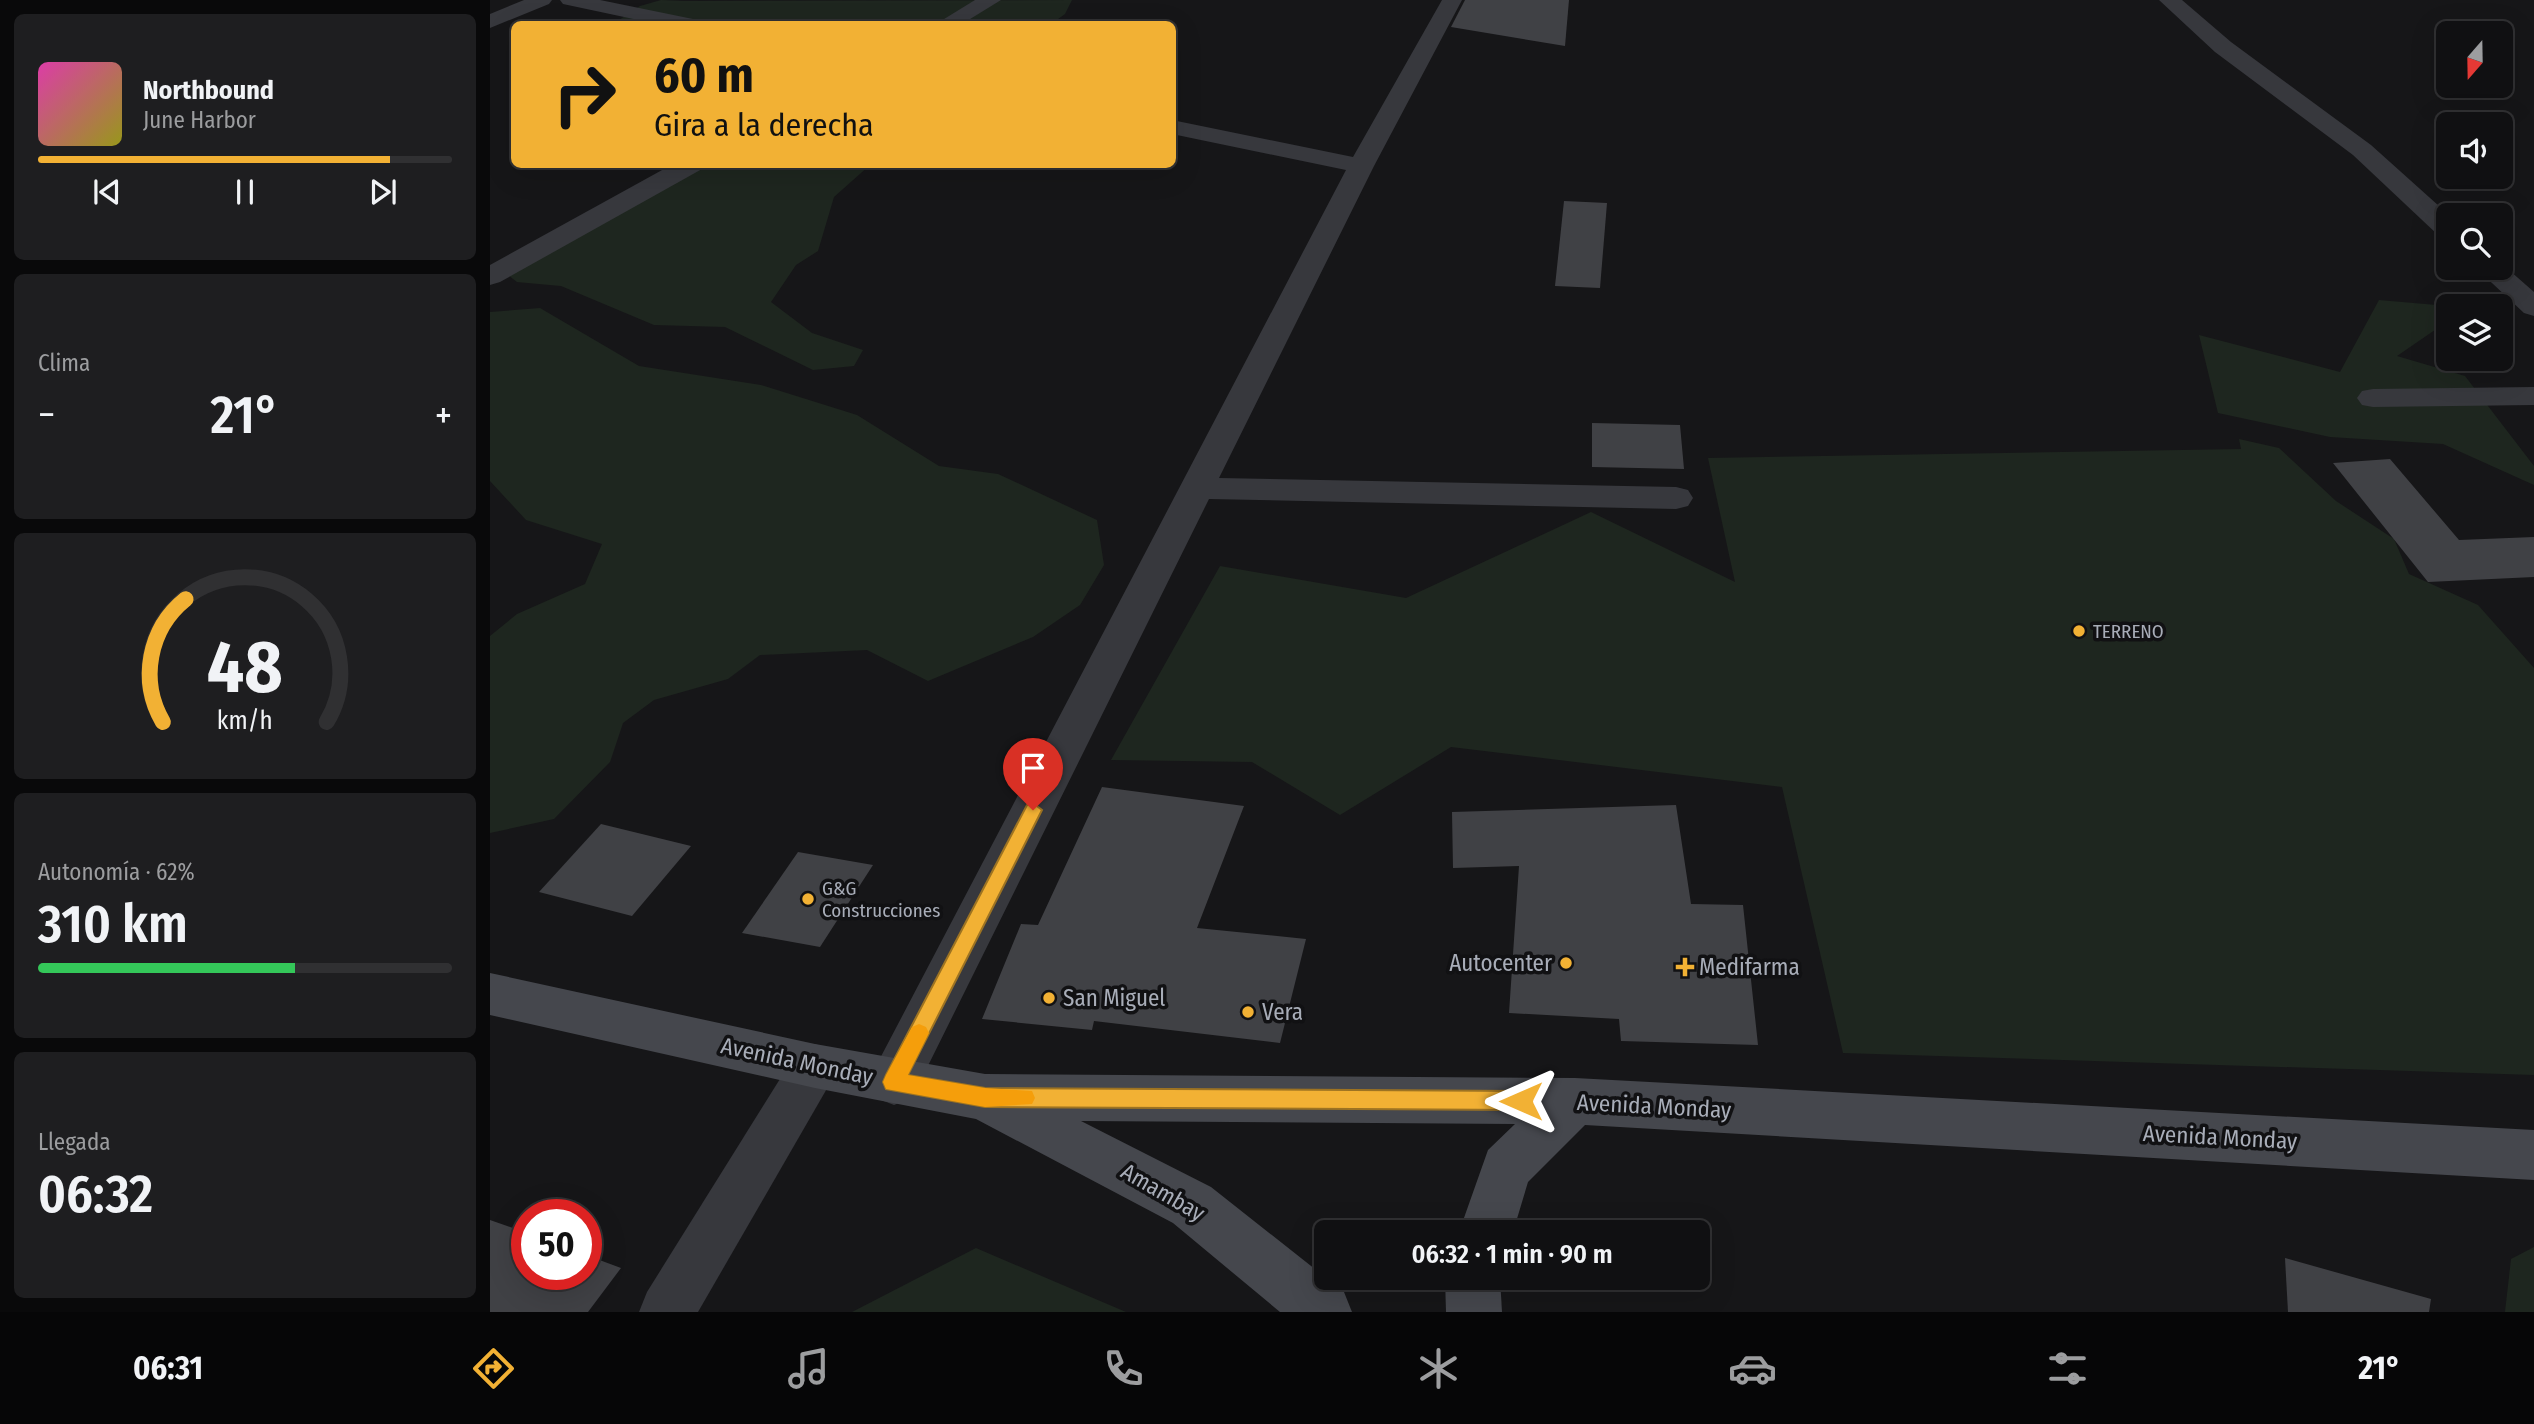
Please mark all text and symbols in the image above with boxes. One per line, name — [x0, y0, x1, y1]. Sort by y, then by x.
north arrow — [2436, 21, 2513, 98]
map controls — [2436, 21, 2513, 371]
text: 60 m — [654, 46, 754, 105]
icon: right — [539, 49, 630, 140]
text: Northbound — [143, 75, 274, 106]
text: June Harbor — [143, 106, 256, 134]
text: Gira a la derecha — [654, 106, 874, 144]
button: sound — [2436, 112, 2513, 189]
icon: previous — [88, 173, 126, 211]
icon: pause — [226, 173, 264, 211]
icon: next — [364, 173, 402, 211]
button: search — [2436, 203, 2513, 280]
button: layers — [2436, 294, 2513, 371]
text: Clima — [38, 349, 90, 377]
text: 21° — [210, 384, 279, 447]
text: − — [38, 392, 55, 438]
text: + — [435, 392, 452, 438]
place label: TERRENO — [2093, 620, 2164, 643]
marker: TERRENO — [2071, 623, 2087, 639]
text: 48 — [207, 624, 283, 711]
text: km/h — [217, 706, 273, 736]
pin — [1003, 738, 1063, 810]
icon: arrive — [1014, 749, 1052, 787]
text: Autonomía · 62% — [38, 858, 195, 886]
place label: G&G Construcciones — [822, 877, 940, 922]
marker: G&G Construcciones — [800, 891, 816, 907]
text: 310 km — [38, 893, 188, 956]
place label: Autocenter — [1449, 949, 1552, 977]
place label: Medifarma — [1699, 953, 1800, 981]
marker: Autocenter — [1558, 955, 1574, 971]
marker: Medifarma — [1677, 959, 1693, 975]
place label: San Miguel — [1063, 984, 1165, 1012]
marker: San Miguel — [1041, 990, 1057, 1006]
place label: Vera — [1262, 998, 1303, 1026]
marker: Vera — [1240, 1004, 1256, 1020]
street label: Avenida Monday — [718, 1031, 876, 1091]
position arrow — [1484, 1064, 1558, 1138]
street label: Avenida Monday — [1576, 1088, 1733, 1124]
street label: Avenida Monday — [2142, 1119, 2299, 1155]
text: Llegada — [38, 1128, 110, 1156]
street label: Amambay — [1116, 1157, 1210, 1227]
text: 06:32 — [38, 1163, 153, 1226]
speed limit sign: 50 — [511, 1199, 602, 1290]
text: 06:32 · 1 min · 90 m — [1411, 1239, 1613, 1270]
icon: directions — [469, 1344, 518, 1393]
icon: music — [784, 1344, 833, 1393]
icon: phone — [1099, 1344, 1148, 1393]
icon: climate — [1414, 1344, 1463, 1393]
icon: car — [1728, 1344, 1777, 1393]
icon: filters — [2043, 1344, 2092, 1393]
text: 06:31 — [133, 1349, 203, 1387]
text: 21° — [2358, 1349, 2401, 1387]

